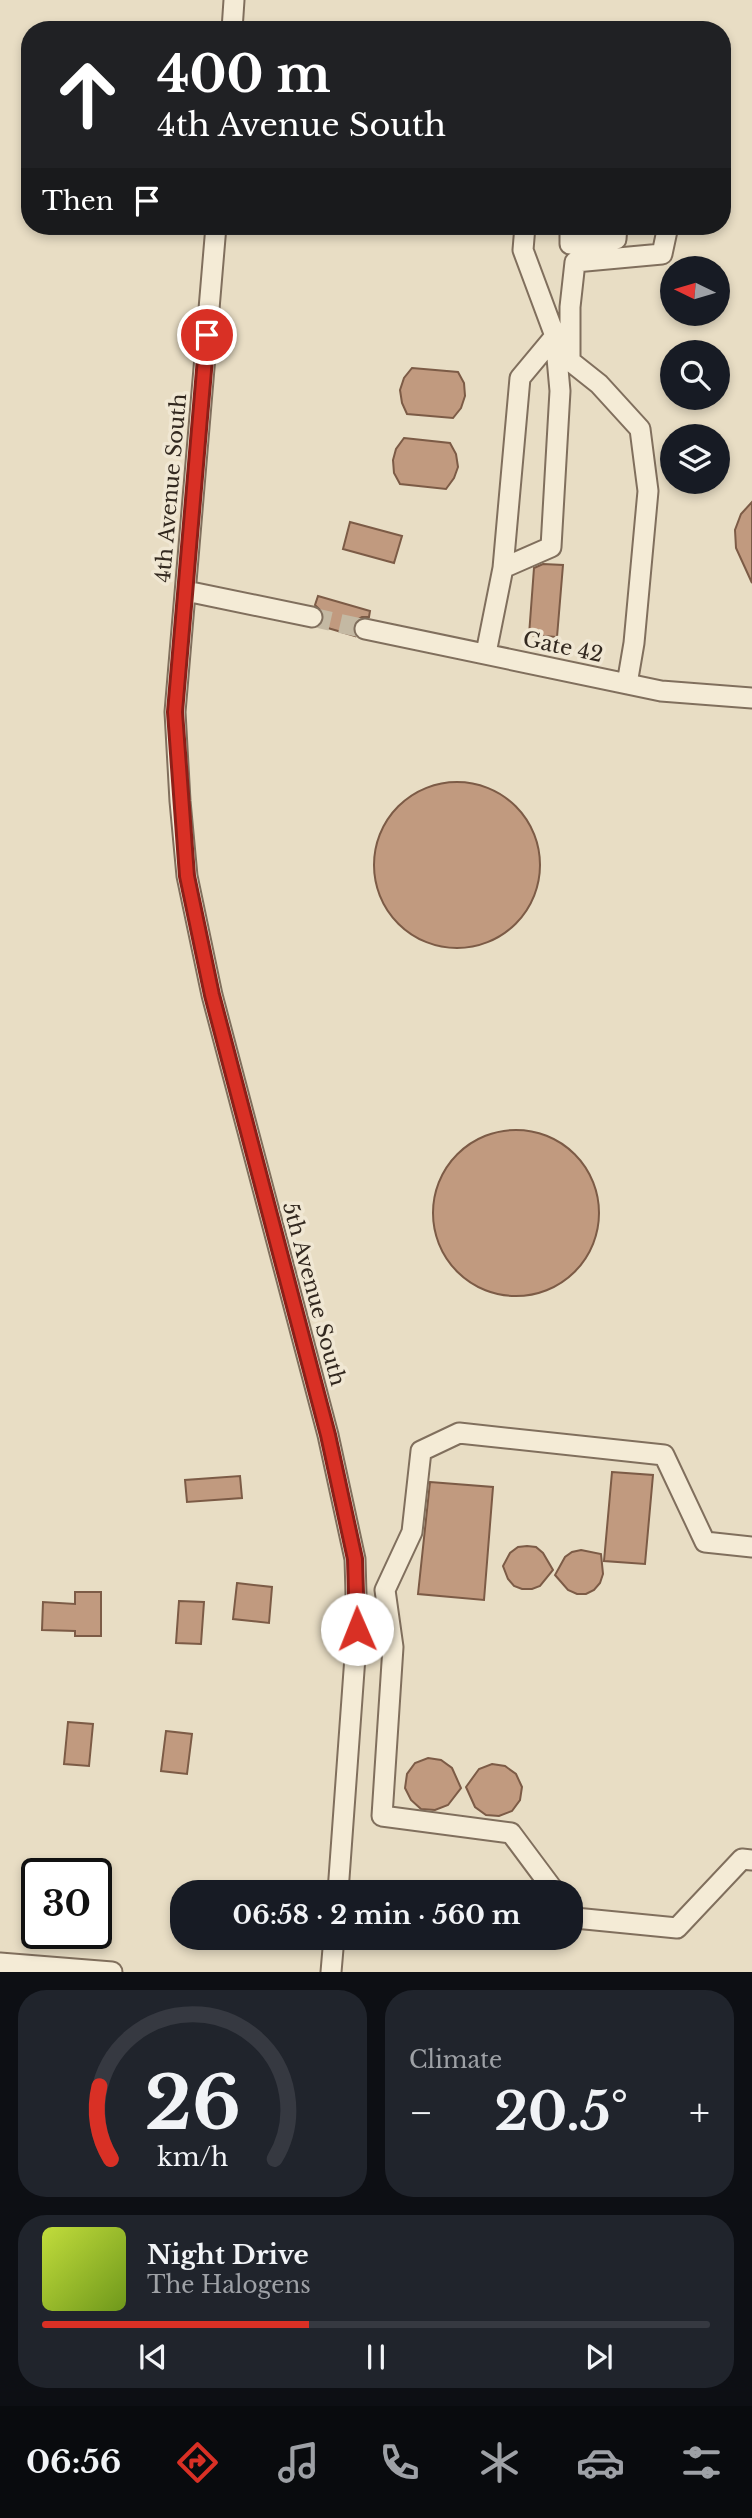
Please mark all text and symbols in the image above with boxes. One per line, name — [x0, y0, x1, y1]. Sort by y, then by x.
text: 400 m — [157, 44, 331, 105]
icon: ahead — [42, 49, 133, 140]
text: 4th Avenue South — [157, 105, 446, 145]
icon: arrive — [128, 182, 166, 220]
text: Then — [42, 185, 114, 217]
north arrow — [660, 256, 730, 326]
map controls — [660, 256, 730, 494]
pin — [177, 305, 237, 365]
icon: arrive — [188, 316, 226, 354]
button: search — [660, 340, 730, 410]
street label: 4th Avenue South — [150, 392, 192, 584]
button: layers — [660, 424, 730, 494]
street label: Gate 42 — [521, 626, 605, 668]
street label: 5th Avenue South — [277, 1199, 351, 1389]
position arrow — [320, 1592, 394, 1666]
speed limit sign: 30 — [21, 1858, 112, 1949]
text: 06:58 · 2 min · 560 m — [233, 1899, 520, 1931]
text: Climate — [409, 2046, 502, 2074]
text: 26 — [144, 2059, 241, 2150]
text: 20.5° — [494, 2080, 628, 2144]
text: − — [409, 2089, 433, 2136]
text: + — [689, 2089, 710, 2136]
text: km/h — [157, 2142, 228, 2173]
text: Night Drive — [147, 2239, 309, 2271]
text: The Halogens — [147, 2271, 311, 2299]
icon: previous — [134, 2338, 172, 2376]
icon: pause — [357, 2338, 395, 2376]
icon: next — [580, 2338, 618, 2376]
icon: directions — [173, 2438, 222, 2487]
icon: music — [274, 2438, 323, 2487]
icon: phone — [375, 2438, 424, 2487]
icon: climate — [475, 2438, 524, 2487]
icon: car — [576, 2438, 625, 2487]
icon: filters — [677, 2438, 726, 2487]
text: 06:56 — [26, 2442, 121, 2482]

